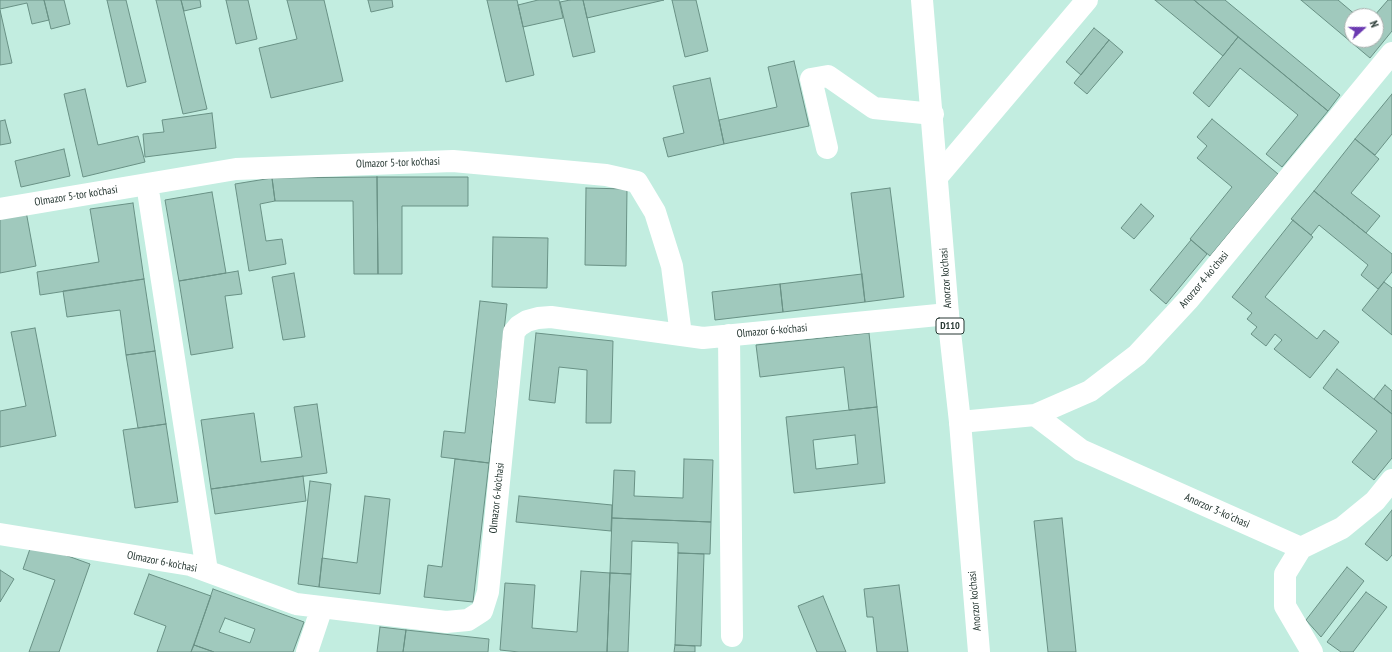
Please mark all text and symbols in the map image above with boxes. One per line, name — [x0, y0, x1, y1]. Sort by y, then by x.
north arrow — [1344, 8, 1384, 48]
text: N — [1367, 19, 1382, 29]
street label: Olmazor 5-tor ko'chasi — [356, 155, 440, 171]
street label: Olmazor 5-tor ko'chasi — [33, 183, 119, 209]
street label: Anorzor ko'chasi — [937, 247, 955, 309]
street label: Аnorzor 4-koʼchasi — [1177, 249, 1231, 311]
road number: D110 — [936, 318, 964, 334]
street label: Olmazor 6-ko'chasi — [736, 321, 808, 341]
street label: Olmazor 6-ko'chasi — [487, 462, 507, 534]
street label: Аnorzor 3-koʼchasi — [1182, 491, 1252, 531]
street label: Olmazor 6-ko'chasi — [126, 549, 198, 575]
street label: Anorzor ko'chasi — [966, 570, 984, 632]

